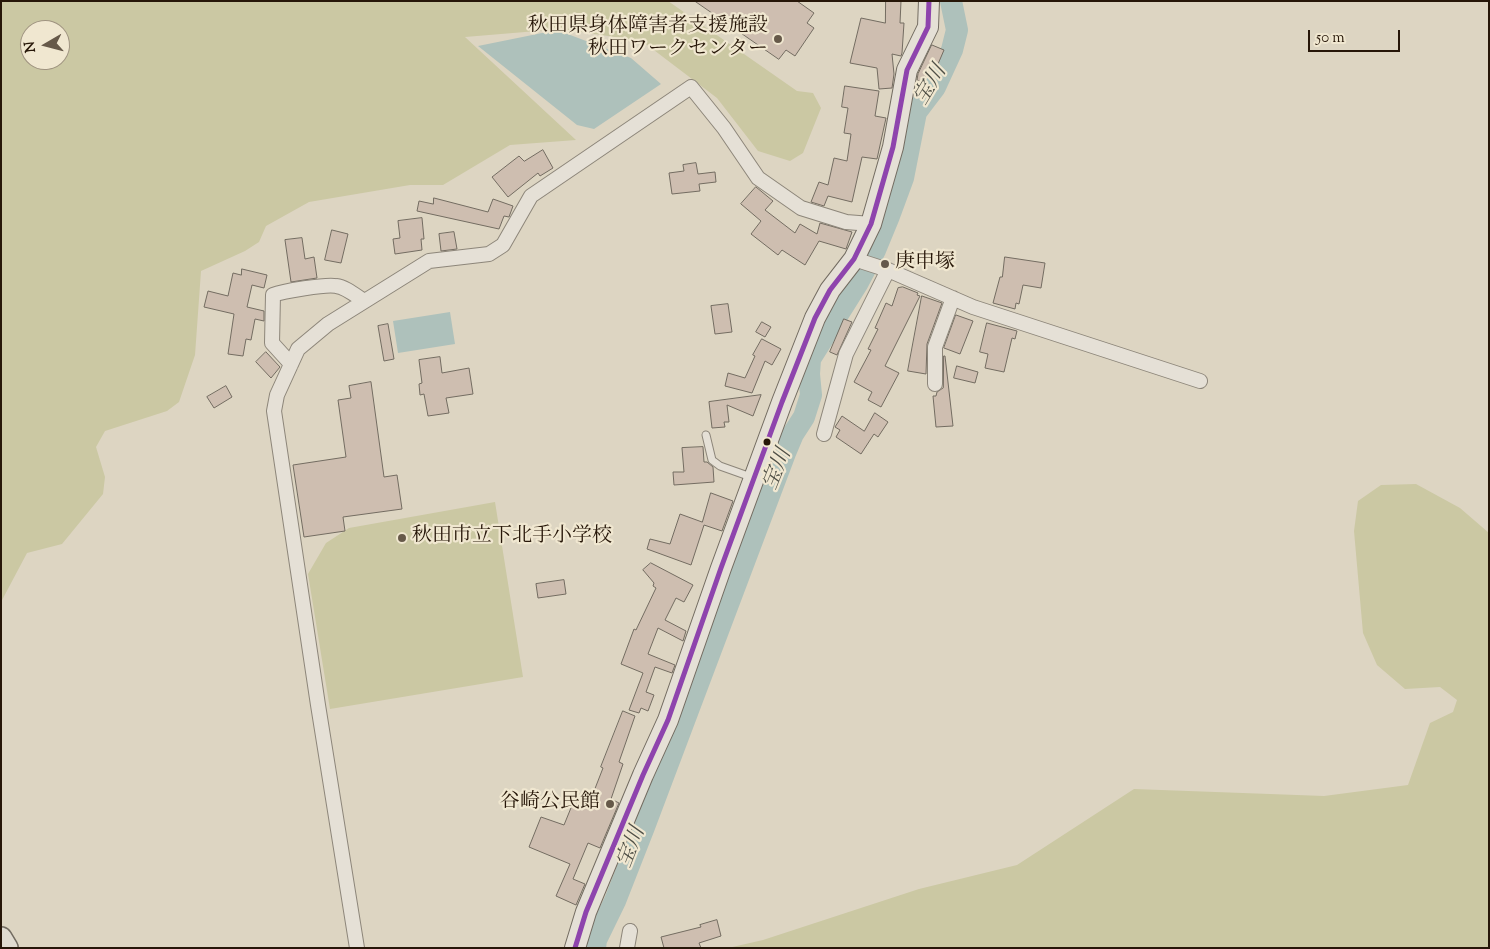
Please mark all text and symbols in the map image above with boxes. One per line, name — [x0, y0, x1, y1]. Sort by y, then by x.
place label: 秋田県身体障害者支援施設 秋田ワークセンター — [528, 16, 768, 63]
north arrow — [20, 20, 70, 70]
scale bar — [1310, 20, 1402, 52]
text: 50 m — [1316, 28, 1345, 49]
marker: 秋田県身体障害者支援施設 秋田ワークセンター — [772, 33, 784, 45]
text: N — [20, 40, 42, 54]
water label: 宝川 — [910, 62, 954, 110]
place label: 庚申塚 — [895, 252, 955, 276]
marker: 庚申塚 — [879, 258, 891, 270]
unlabelled marker — [762, 437, 772, 447]
water label: 宝川 — [759, 446, 799, 494]
place label: 秋田市立下北手小学校 — [412, 526, 612, 550]
marker: 秋田市立下北手小学校 — [396, 532, 408, 544]
place label: 谷崎公民館 — [500, 792, 600, 816]
marker: 谷崎公民館 — [604, 798, 616, 810]
water label: 宝川 — [614, 824, 652, 872]

